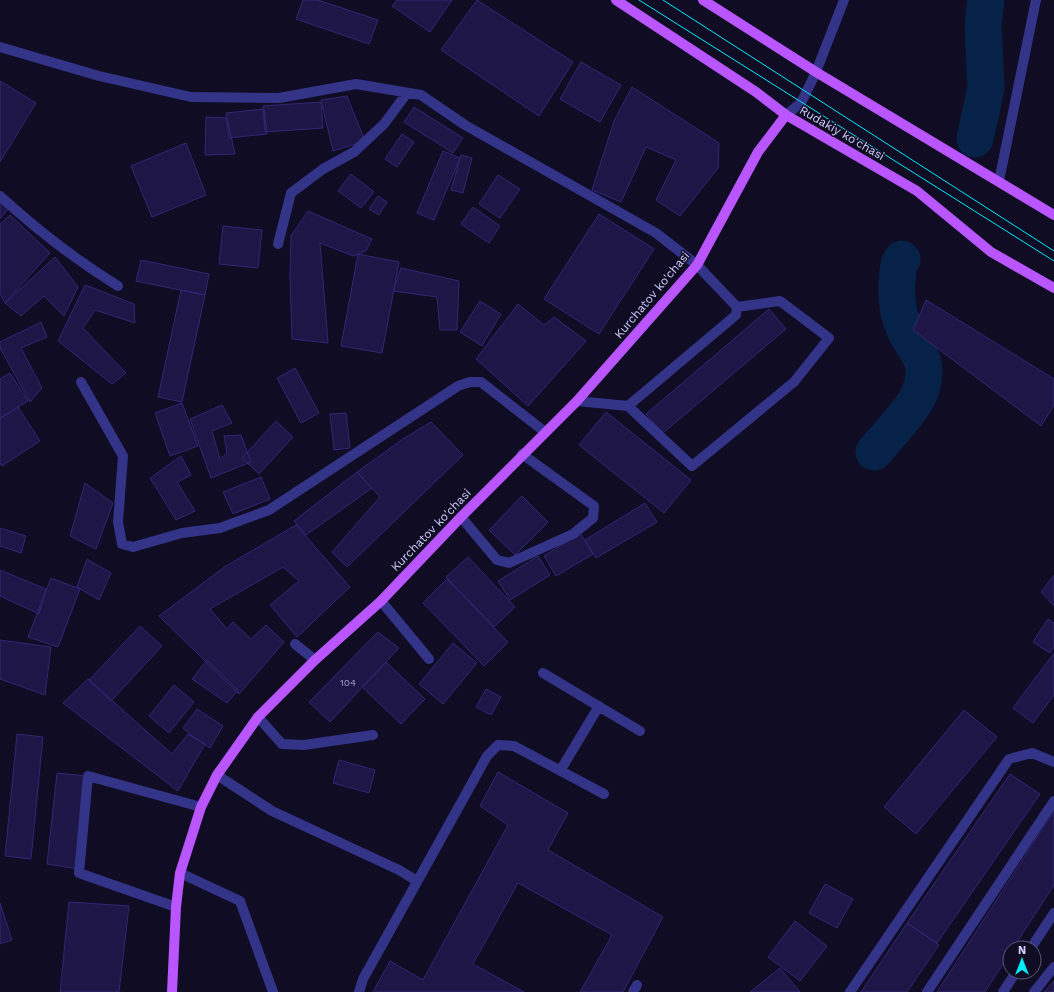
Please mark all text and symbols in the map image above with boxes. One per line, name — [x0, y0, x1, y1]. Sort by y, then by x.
street label: Rudakiy ko'chasi — [797, 103, 887, 163]
street label: Kurchatov ko'chasi — [612, 249, 692, 341]
street label: Kurchatov ko'chasi — [388, 486, 474, 574]
house number: 104 — [340, 677, 356, 688]
north arrow — [1002, 940, 1042, 980]
text: N — [1018, 944, 1026, 957]

